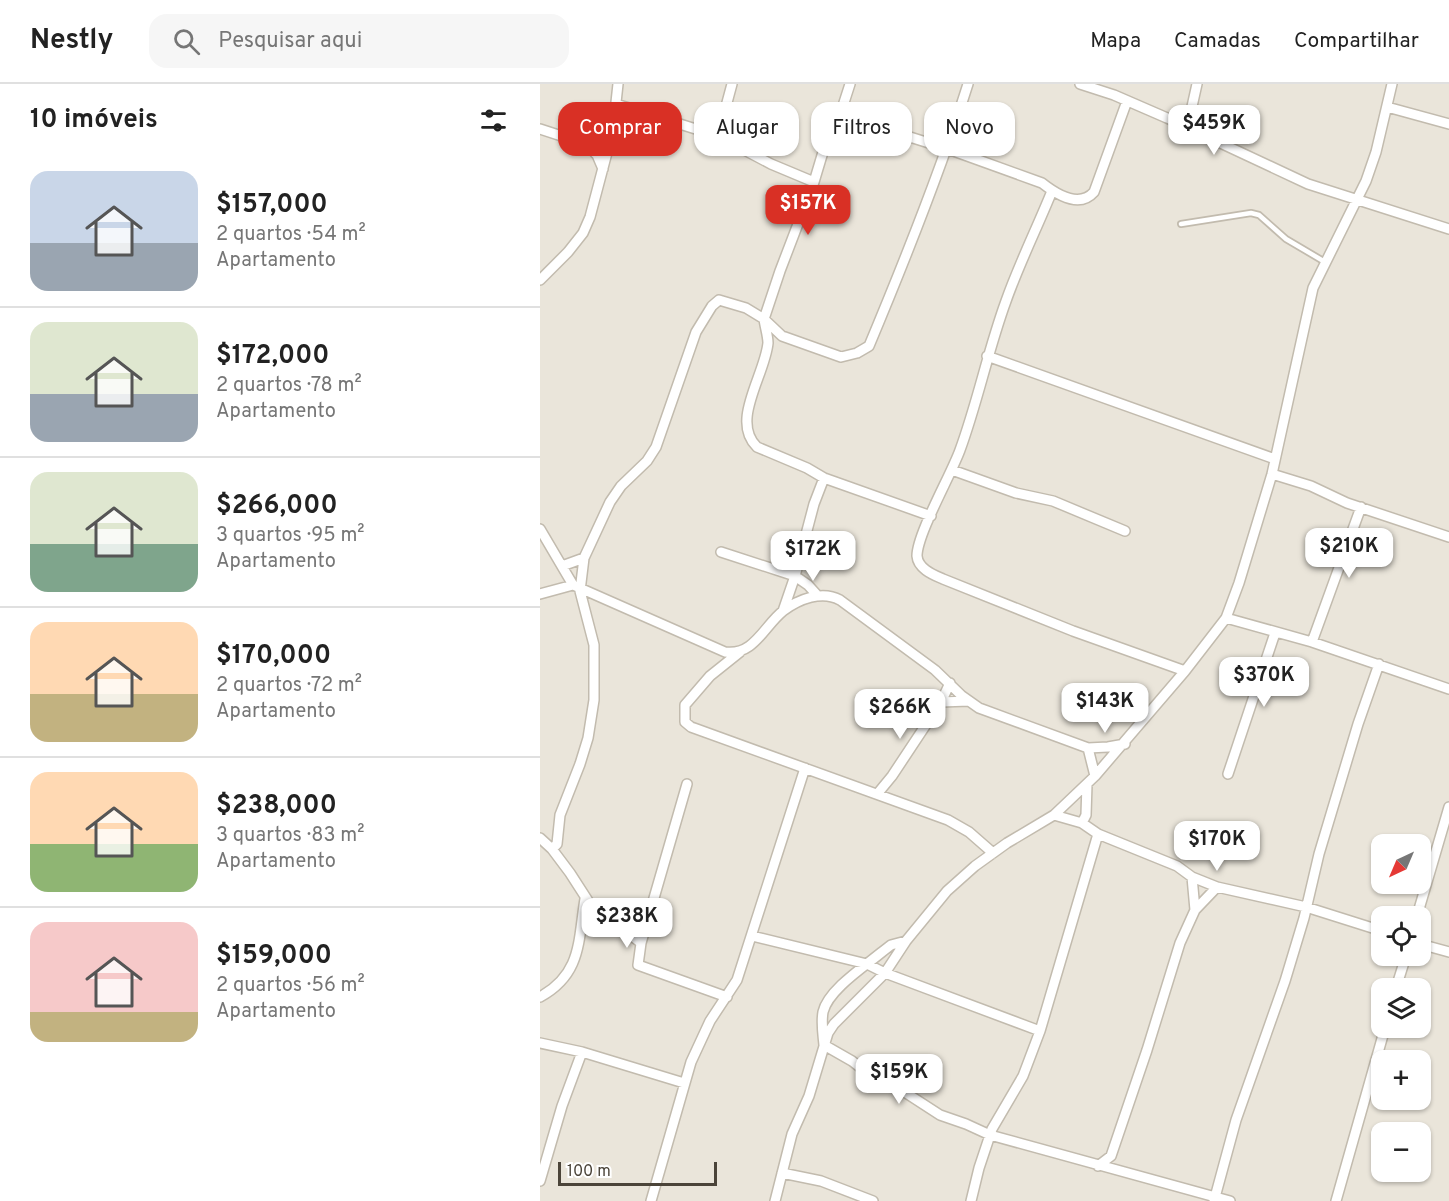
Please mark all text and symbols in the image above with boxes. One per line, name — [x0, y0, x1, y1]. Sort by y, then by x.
search box — [149, 14, 569, 68]
text: Nestly — [30, 23, 113, 59]
icon: search — [170, 25, 203, 58]
text: Pesquisar aqui — [218, 28, 362, 55]
text: Mapa — [1090, 28, 1141, 55]
text: Camadas — [1174, 28, 1261, 55]
text: Compartilhar — [1294, 28, 1419, 55]
chip: Comprar — [558, 102, 682, 156]
chip: Alugar — [694, 102, 799, 156]
chip: Filtros — [811, 102, 912, 156]
chip: Novo — [924, 102, 1015, 156]
text: 10 imóveis — [30, 104, 158, 137]
icon: filters — [477, 104, 510, 137]
pin: $459K — [1172, 105, 1256, 156]
text: $459K — [1182, 111, 1246, 137]
pin: $157K — [766, 185, 850, 236]
text: $157,000 — [216, 189, 328, 222]
text: $157K — [779, 191, 837, 217]
icon: home — [78, 195, 150, 267]
text: 2 quartos · 54 m² — [216, 222, 366, 248]
text: Apartamento — [216, 248, 336, 274]
text: $172,000 — [216, 340, 329, 373]
icon: home — [78, 346, 150, 418]
text: 2 quartos · 78 m² — [216, 373, 362, 399]
text: Apartamento — [216, 399, 336, 425]
text: $266,000 — [216, 490, 338, 523]
icon: home — [78, 496, 150, 568]
text: 3 quartos · 95 m² — [216, 523, 365, 549]
pin: $210K — [1307, 528, 1391, 579]
pin: $172K — [771, 531, 855, 582]
text: $210K — [1319, 534, 1379, 560]
text: $172K — [785, 537, 841, 563]
text: Apartamento — [216, 549, 336, 575]
text: $170,000 — [216, 640, 331, 673]
icon: home — [78, 646, 150, 718]
pin: $370K — [1222, 657, 1306, 708]
text: $370K — [1233, 663, 1295, 689]
text: 2 quartos · 72 m² — [216, 673, 362, 699]
pin: $143K — [1063, 683, 1147, 734]
pin: $266K — [858, 689, 942, 740]
text: $143K — [1075, 689, 1135, 715]
text: $266K — [868, 695, 932, 721]
text: Apartamento — [216, 699, 336, 725]
text: $238,000 — [216, 790, 337, 823]
icon: home — [78, 796, 150, 868]
pin: $170K — [1175, 821, 1259, 872]
text: 3 quartos · 83 m² — [216, 823, 365, 849]
text: $170K — [1188, 827, 1246, 853]
north arrow — [1371, 834, 1431, 894]
map controls — [1371, 834, 1431, 1182]
text: Apartamento — [216, 849, 336, 875]
pin: $238K — [585, 898, 669, 949]
text: $238K — [596, 904, 658, 930]
button: locate — [1371, 906, 1431, 966]
text: $159,000 — [216, 940, 332, 973]
icon: home — [78, 946, 150, 1018]
text: 2 quartos · 56 m² — [216, 973, 365, 999]
button: layers — [1371, 978, 1431, 1038]
text: Apartamento — [216, 999, 336, 1025]
button: + — [1371, 1050, 1431, 1110]
pin: $159K — [857, 1054, 941, 1105]
text: $159K — [870, 1060, 928, 1086]
button: − — [1371, 1122, 1431, 1182]
scale bar — [558, 1159, 717, 1186]
text: 100 m — [567, 1162, 611, 1182]

